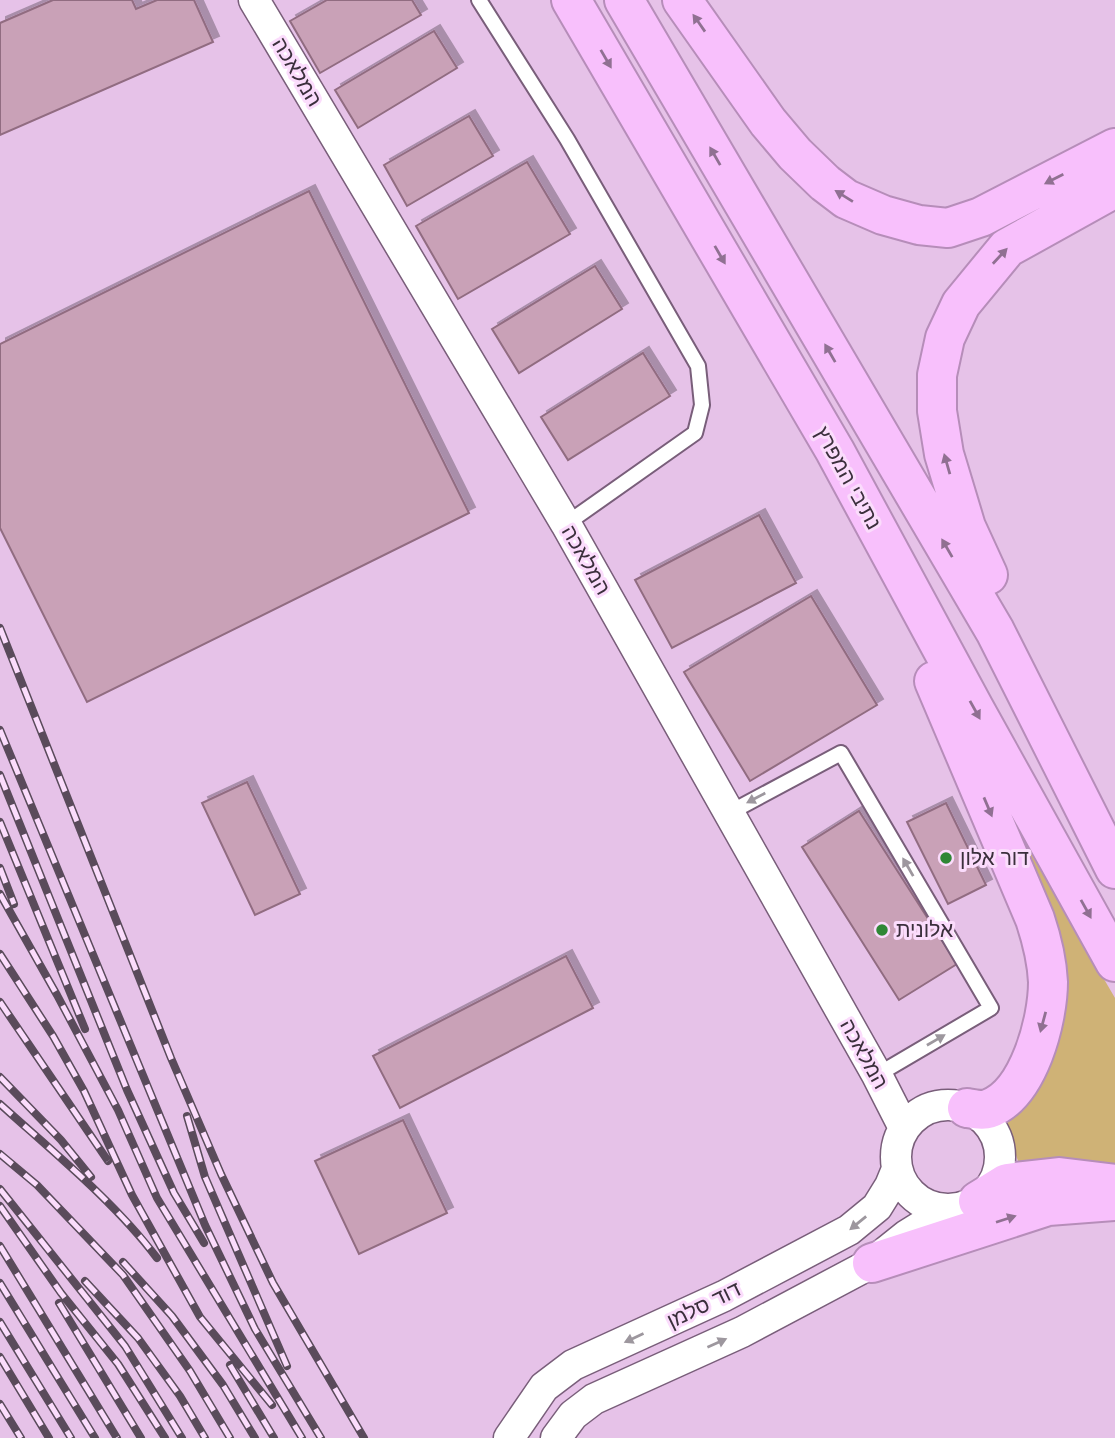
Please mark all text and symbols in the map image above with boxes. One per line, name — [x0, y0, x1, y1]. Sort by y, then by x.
one-way arrow — [692, 14, 706, 32]
street label: המלאכה — [268, 33, 327, 110]
one-way arrow — [599, 49, 611, 69]
one-way arrow — [709, 147, 722, 166]
one-way arrow — [1044, 174, 1064, 185]
one-way arrow — [834, 190, 854, 203]
one-way arrow — [714, 246, 726, 265]
one-way arrow — [992, 247, 1008, 265]
one-way arrow — [824, 343, 836, 362]
street label: נתיבי המפרץ — [811, 422, 886, 533]
one-way arrow — [942, 453, 952, 474]
street label: המלאכה — [557, 521, 615, 598]
one-way arrow — [941, 538, 953, 558]
one-way arrow — [969, 701, 981, 720]
one-way arrow — [747, 792, 766, 804]
one-way arrow — [983, 796, 994, 817]
place label: דור אלון — [960, 846, 1029, 869]
marker: דור אלון — [938, 850, 954, 866]
one-way arrow — [902, 857, 914, 877]
one-way arrow — [1080, 899, 1092, 919]
place label: אלונית — [896, 918, 953, 941]
marker: אלונית — [874, 922, 890, 938]
one-way arrow — [1037, 1012, 1048, 1034]
street label: המלאכה — [836, 1015, 893, 1093]
one-way arrow — [926, 1034, 945, 1047]
one-way arrow — [996, 1214, 1017, 1224]
one-way arrow — [849, 1215, 866, 1230]
street label: דוד סלמן — [663, 1277, 745, 1332]
one-way arrow — [624, 1332, 644, 1343]
one-way arrow — [707, 1337, 728, 1348]

